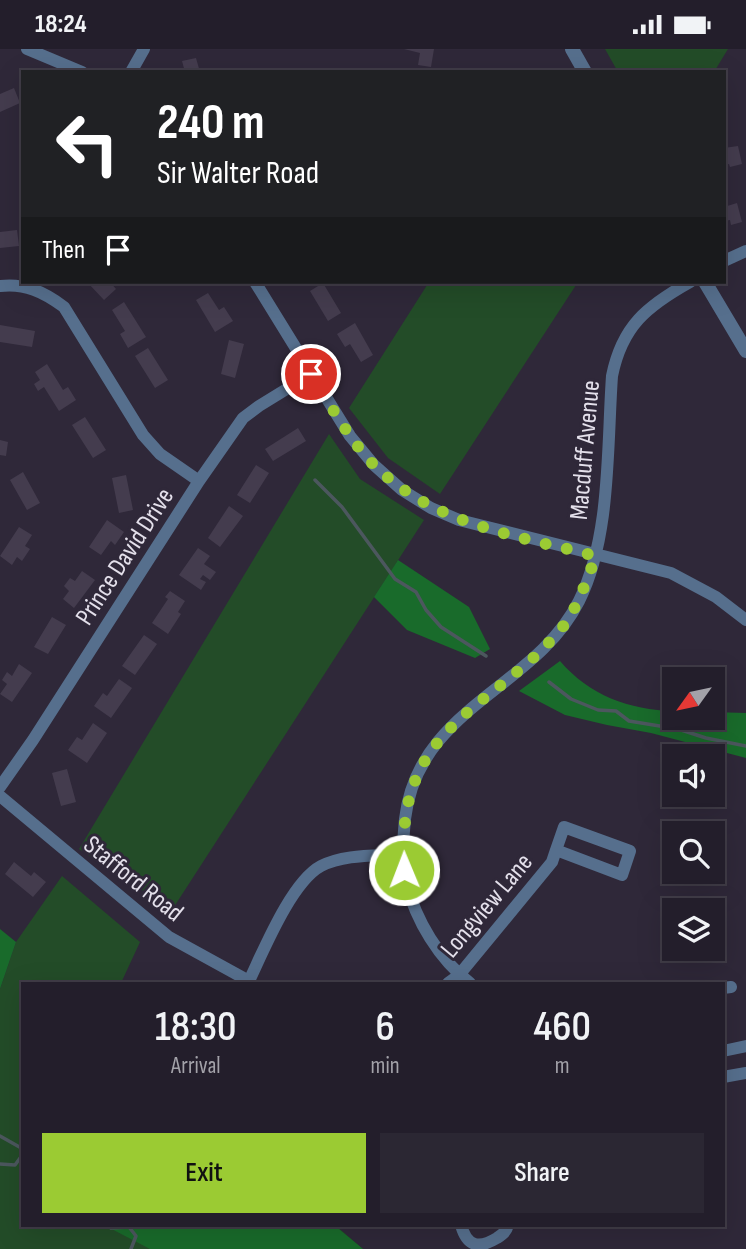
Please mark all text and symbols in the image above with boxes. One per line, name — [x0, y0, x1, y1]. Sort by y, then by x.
text: 18:24 — [35, 9, 87, 40]
text: 240 m — [157, 94, 265, 153]
icon: left — [42, 98, 133, 189]
text: Sir Walter Road — [157, 154, 319, 193]
icon: arrive — [99, 231, 137, 269]
text: Then — [42, 235, 85, 266]
pin — [281, 344, 341, 404]
icon: arrive — [292, 355, 330, 393]
street label: Macduff Avenue — [564, 379, 607, 521]
street label: Prince David Drive — [70, 483, 181, 631]
north arrow — [662, 667, 724, 730]
map controls — [662, 667, 725, 961]
button: sound — [662, 744, 725, 807]
button: search — [662, 821, 725, 884]
street label: Stafford Road — [77, 830, 189, 929]
position arrow — [367, 833, 441, 907]
street label: Longview Lane — [435, 848, 540, 964]
button: layers — [662, 898, 725, 961]
text: 18:30 — [155, 1002, 237, 1053]
text: 6 — [375, 1002, 395, 1053]
text: 460 — [534, 1002, 591, 1053]
text: Arrival — [171, 1052, 221, 1080]
text: min — [371, 1052, 400, 1080]
text: m — [555, 1052, 570, 1080]
button: Exit — [42, 1133, 366, 1213]
button: Share — [380, 1133, 704, 1213]

